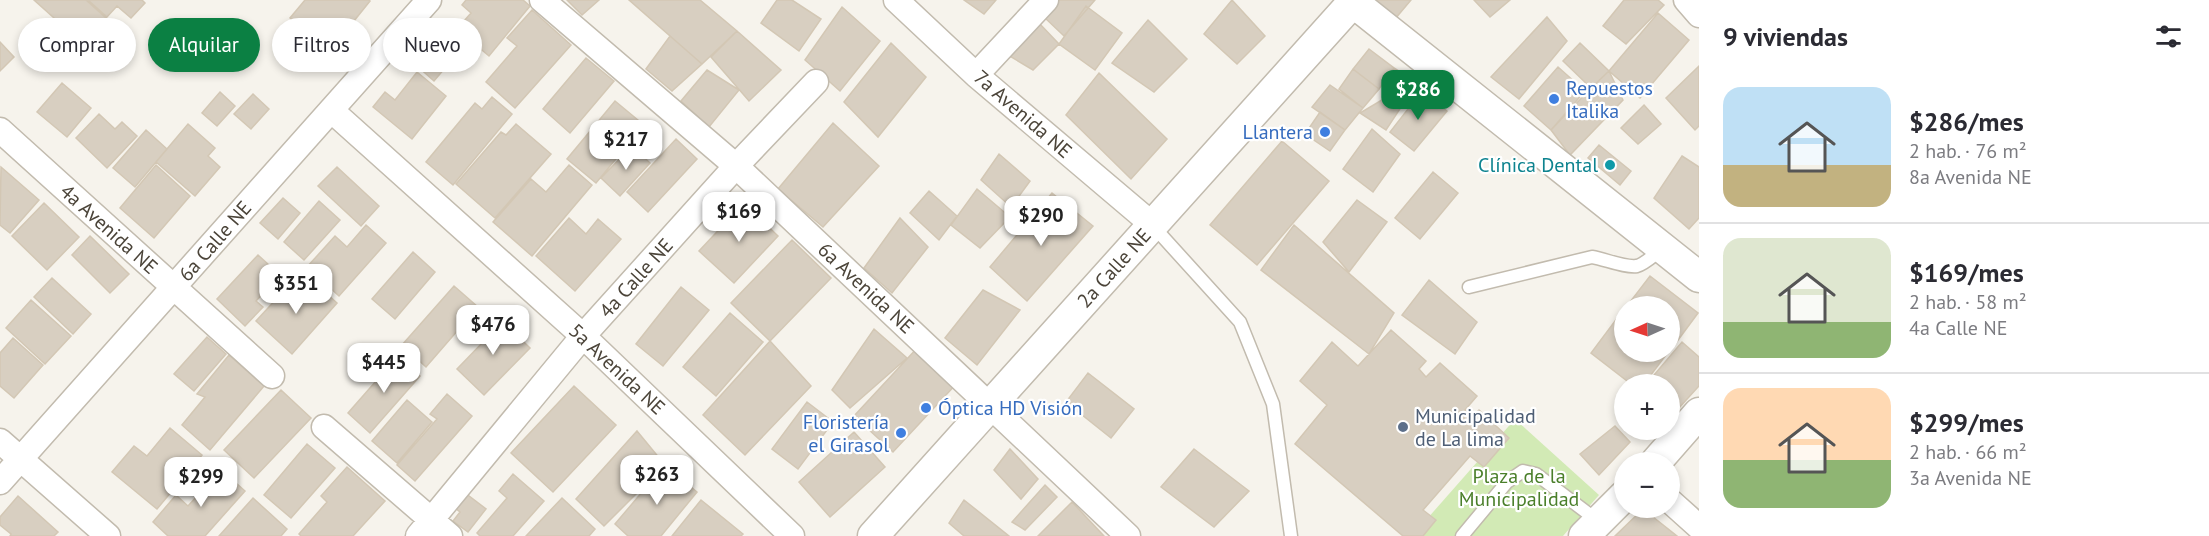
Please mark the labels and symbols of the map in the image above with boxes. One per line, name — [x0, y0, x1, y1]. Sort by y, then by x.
street label: 7a Avenida NE — [969, 64, 1077, 164]
pin: $286 — [1382, 70, 1454, 121]
place label: Repuestos Italika — [1566, 75, 1653, 124]
marker: Repuestos Italika — [1547, 92, 1561, 106]
place label: Llantera — [1243, 119, 1313, 145]
pin: $217 — [590, 120, 662, 171]
marker: Llantera — [1318, 125, 1332, 139]
place label: Clínica Dental — [1478, 152, 1598, 178]
marker: Clínica Dental — [1603, 158, 1617, 172]
street label: 4a Avenida NE — [55, 178, 163, 280]
pin: $169 — [703, 192, 775, 243]
street label: 6a Calle NE — [173, 195, 257, 287]
pin: $290 — [1005, 196, 1077, 247]
street label: 2a Calle NE — [1071, 223, 1157, 313]
street label: 4a Calle NE — [593, 233, 679, 323]
street label: 6a Avenida NE — [812, 237, 920, 339]
pin: $351 — [260, 264, 332, 315]
north arrow — [1614, 296, 1680, 362]
pin: $476 — [457, 305, 529, 356]
street label: 5a Avenida NE — [563, 318, 671, 420]
pin: $445 — [348, 343, 420, 394]
place label: Óptica HD Visión — [938, 395, 1082, 421]
marker: Óptica HD Visión — [919, 401, 933, 415]
place label: Municipalidad de La lima — [1415, 403, 1536, 452]
place label: Floristería el Girasol — [803, 409, 889, 458]
marker: Municipalidad de La lima — [1396, 420, 1410, 434]
marker: Floristería el Girasol — [894, 426, 908, 440]
pin: $263 — [621, 455, 693, 506]
pin: $299 — [165, 457, 237, 508]
park label: Plaza de la Municipalidad — [1459, 463, 1579, 512]

